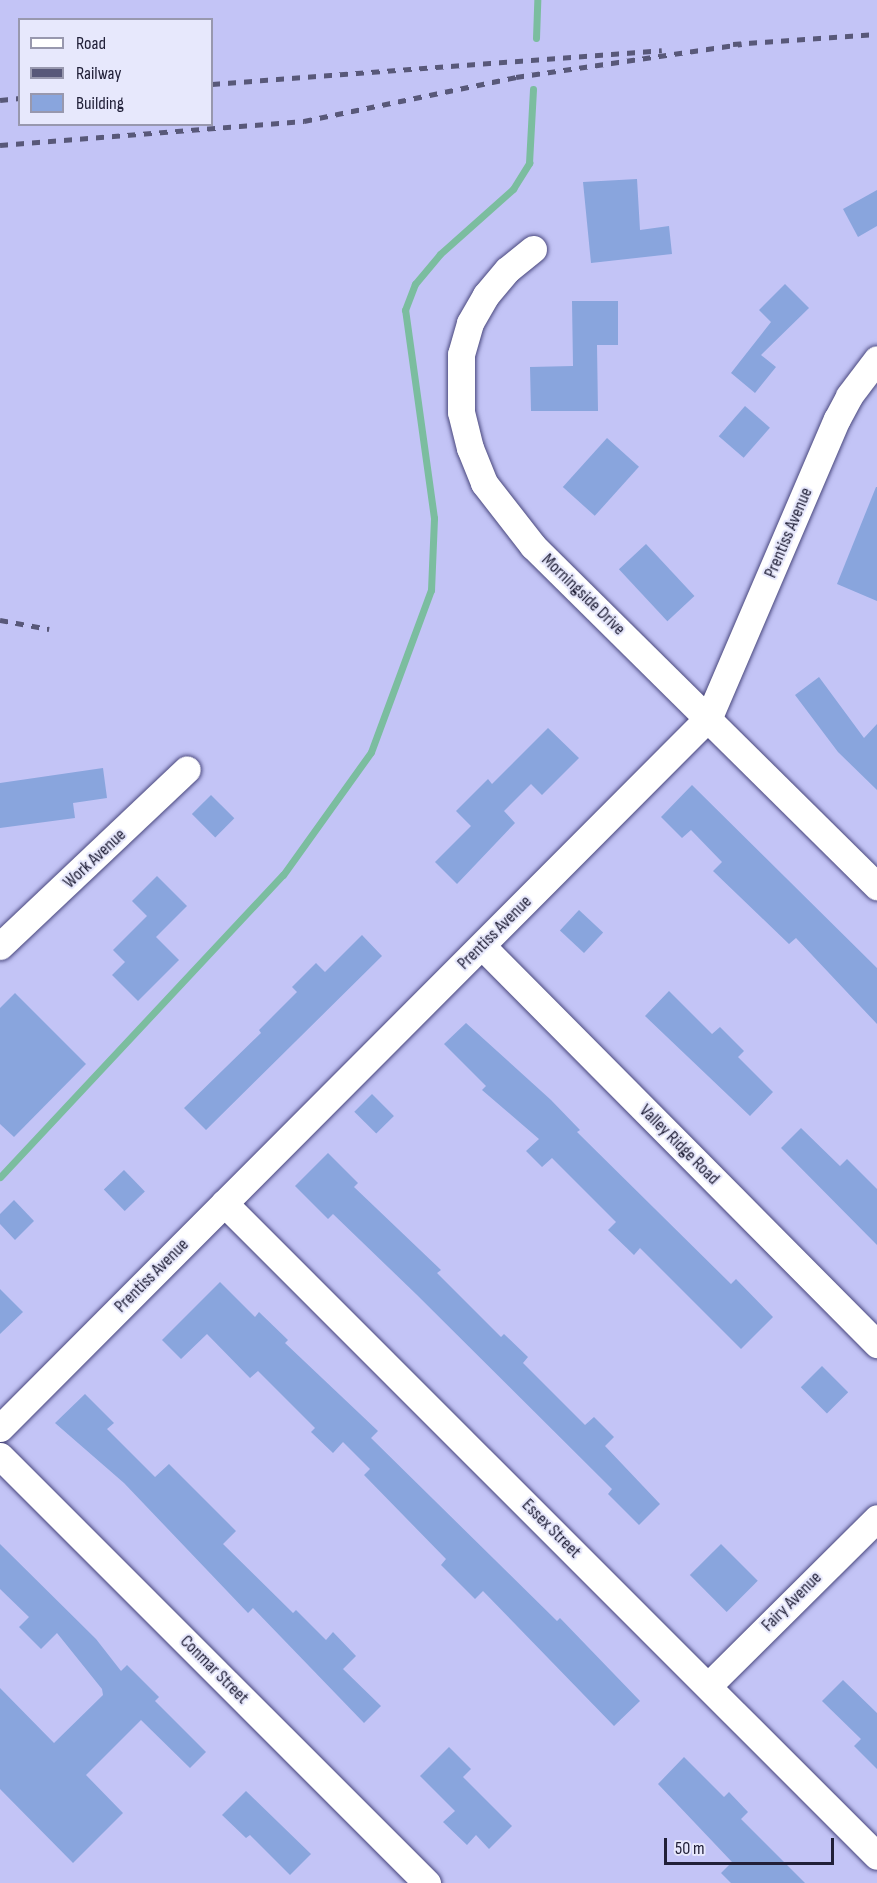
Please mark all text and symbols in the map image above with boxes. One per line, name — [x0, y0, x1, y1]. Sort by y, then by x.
legend — [18, 18, 213, 126]
text: Road — [76, 33, 106, 54]
text: Railway — [76, 63, 121, 84]
text: Building — [76, 93, 124, 114]
street label: Prentiss Avenue — [760, 485, 818, 581]
street label: Morningside Drive — [537, 550, 629, 640]
street label: Work Avenue — [59, 825, 131, 893]
street label: Prentiss Avenue — [453, 891, 537, 975]
street label: Valley Ridge Road — [634, 1100, 724, 1190]
street label: Prentiss Avenue — [110, 1234, 194, 1318]
street label: Essex Street — [517, 1495, 585, 1563]
street label: Fairy Avenue — [758, 1568, 826, 1636]
street label: Conmar Street — [175, 1631, 253, 1709]
scale bar — [667, 1826, 836, 1864]
text: 50 m — [675, 1838, 705, 1859]

